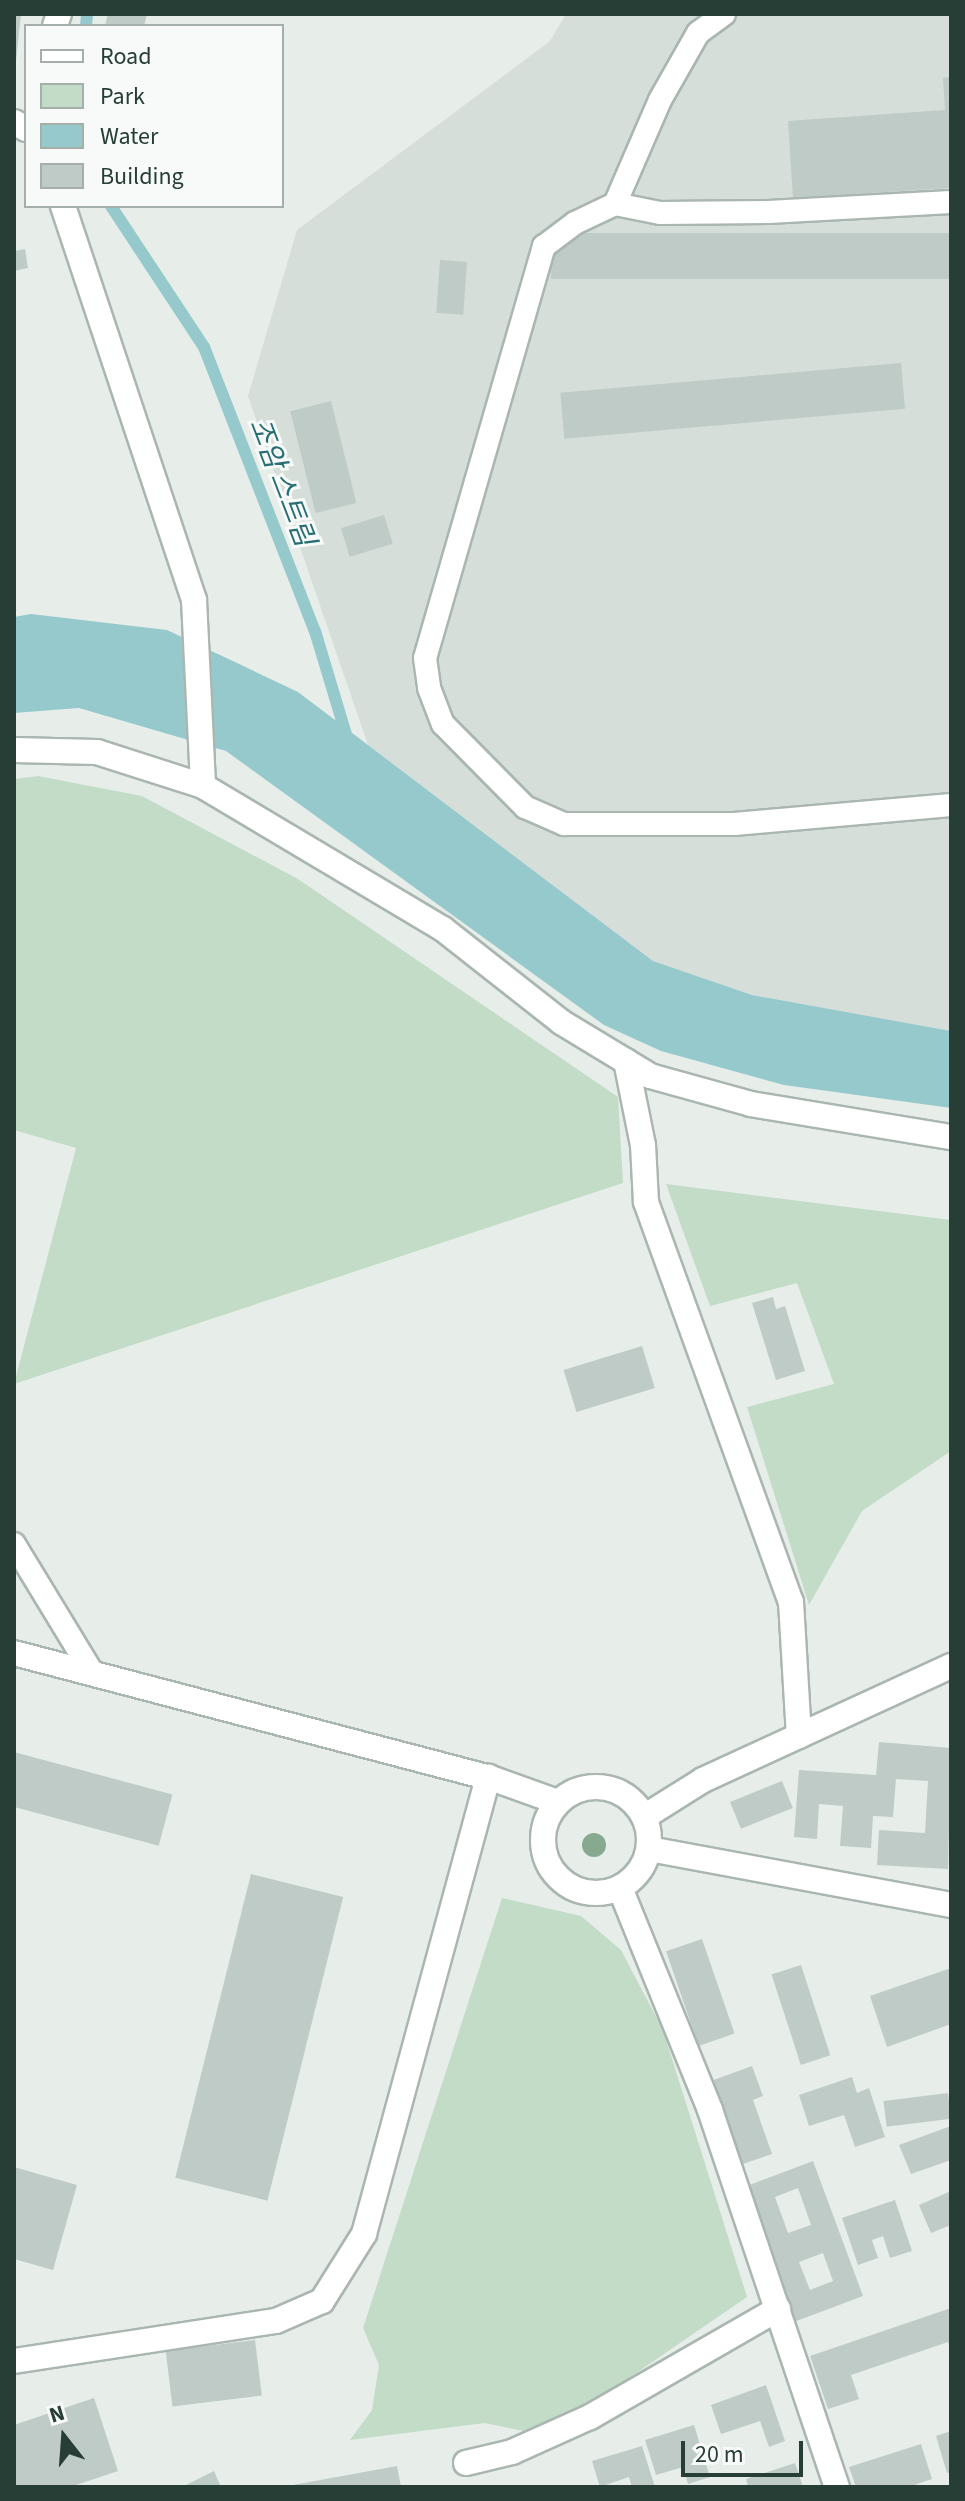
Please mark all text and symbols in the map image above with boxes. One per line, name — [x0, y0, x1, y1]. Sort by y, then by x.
legend — [24, 24, 284, 208]
text: Road — [100, 39, 152, 74]
text: Park — [100, 79, 145, 114]
text: Water — [100, 119, 158, 154]
text: Building — [100, 159, 184, 194]
water label: 조암 스트림 — [242, 413, 322, 551]
north arrow — [24, 2397, 104, 2477]
text: N — [45, 2397, 69, 2431]
scale bar — [685, 2425, 807, 2475]
text: 20 m — [695, 2437, 744, 2472]

